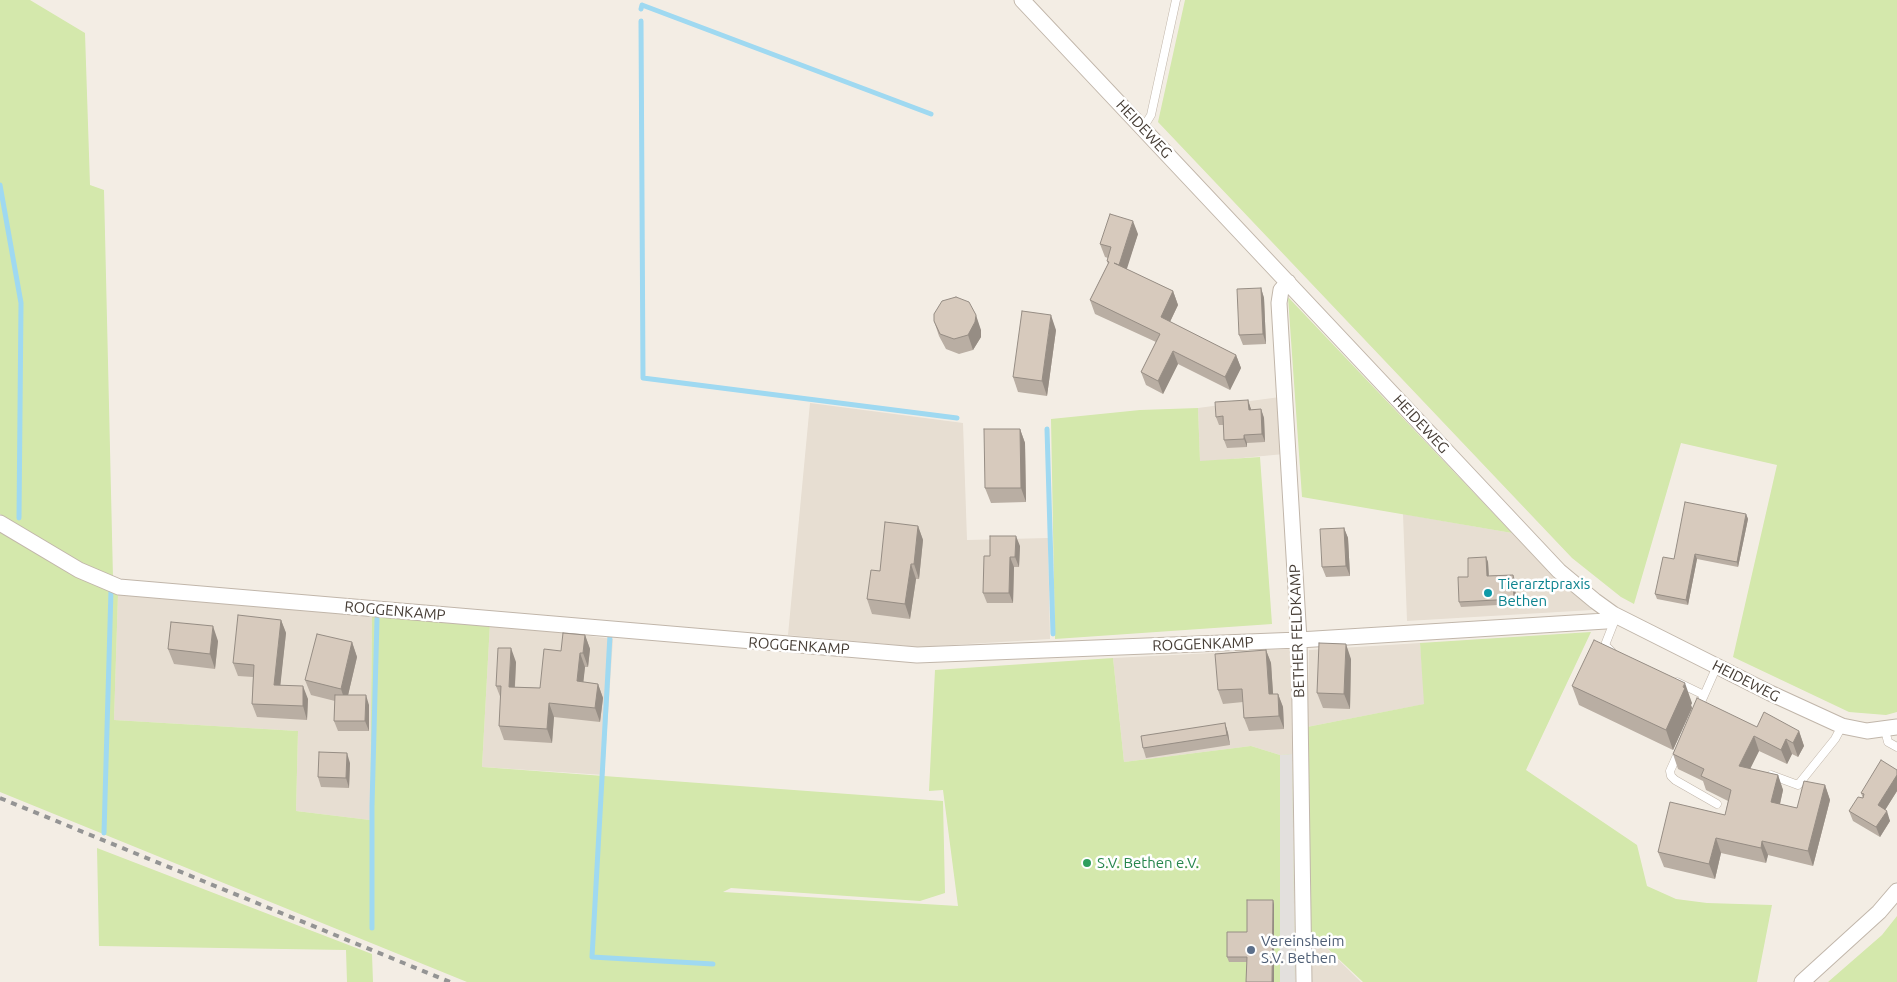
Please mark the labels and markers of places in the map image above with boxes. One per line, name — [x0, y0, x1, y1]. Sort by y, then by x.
place label: Tierarztpraxis Bethen — [1498, 575, 1590, 610]
marker: Tierarztpraxis Bethen — [1482, 587, 1494, 599]
place label: S.V. Bethen e.V. — [1097, 854, 1199, 872]
marker: S.V. Bethen e.V. — [1081, 857, 1093, 869]
place label: Vereinsheim S.V. Bethen — [1261, 932, 1344, 967]
marker: Vereinsheim S.V. Bethen — [1245, 944, 1257, 956]

